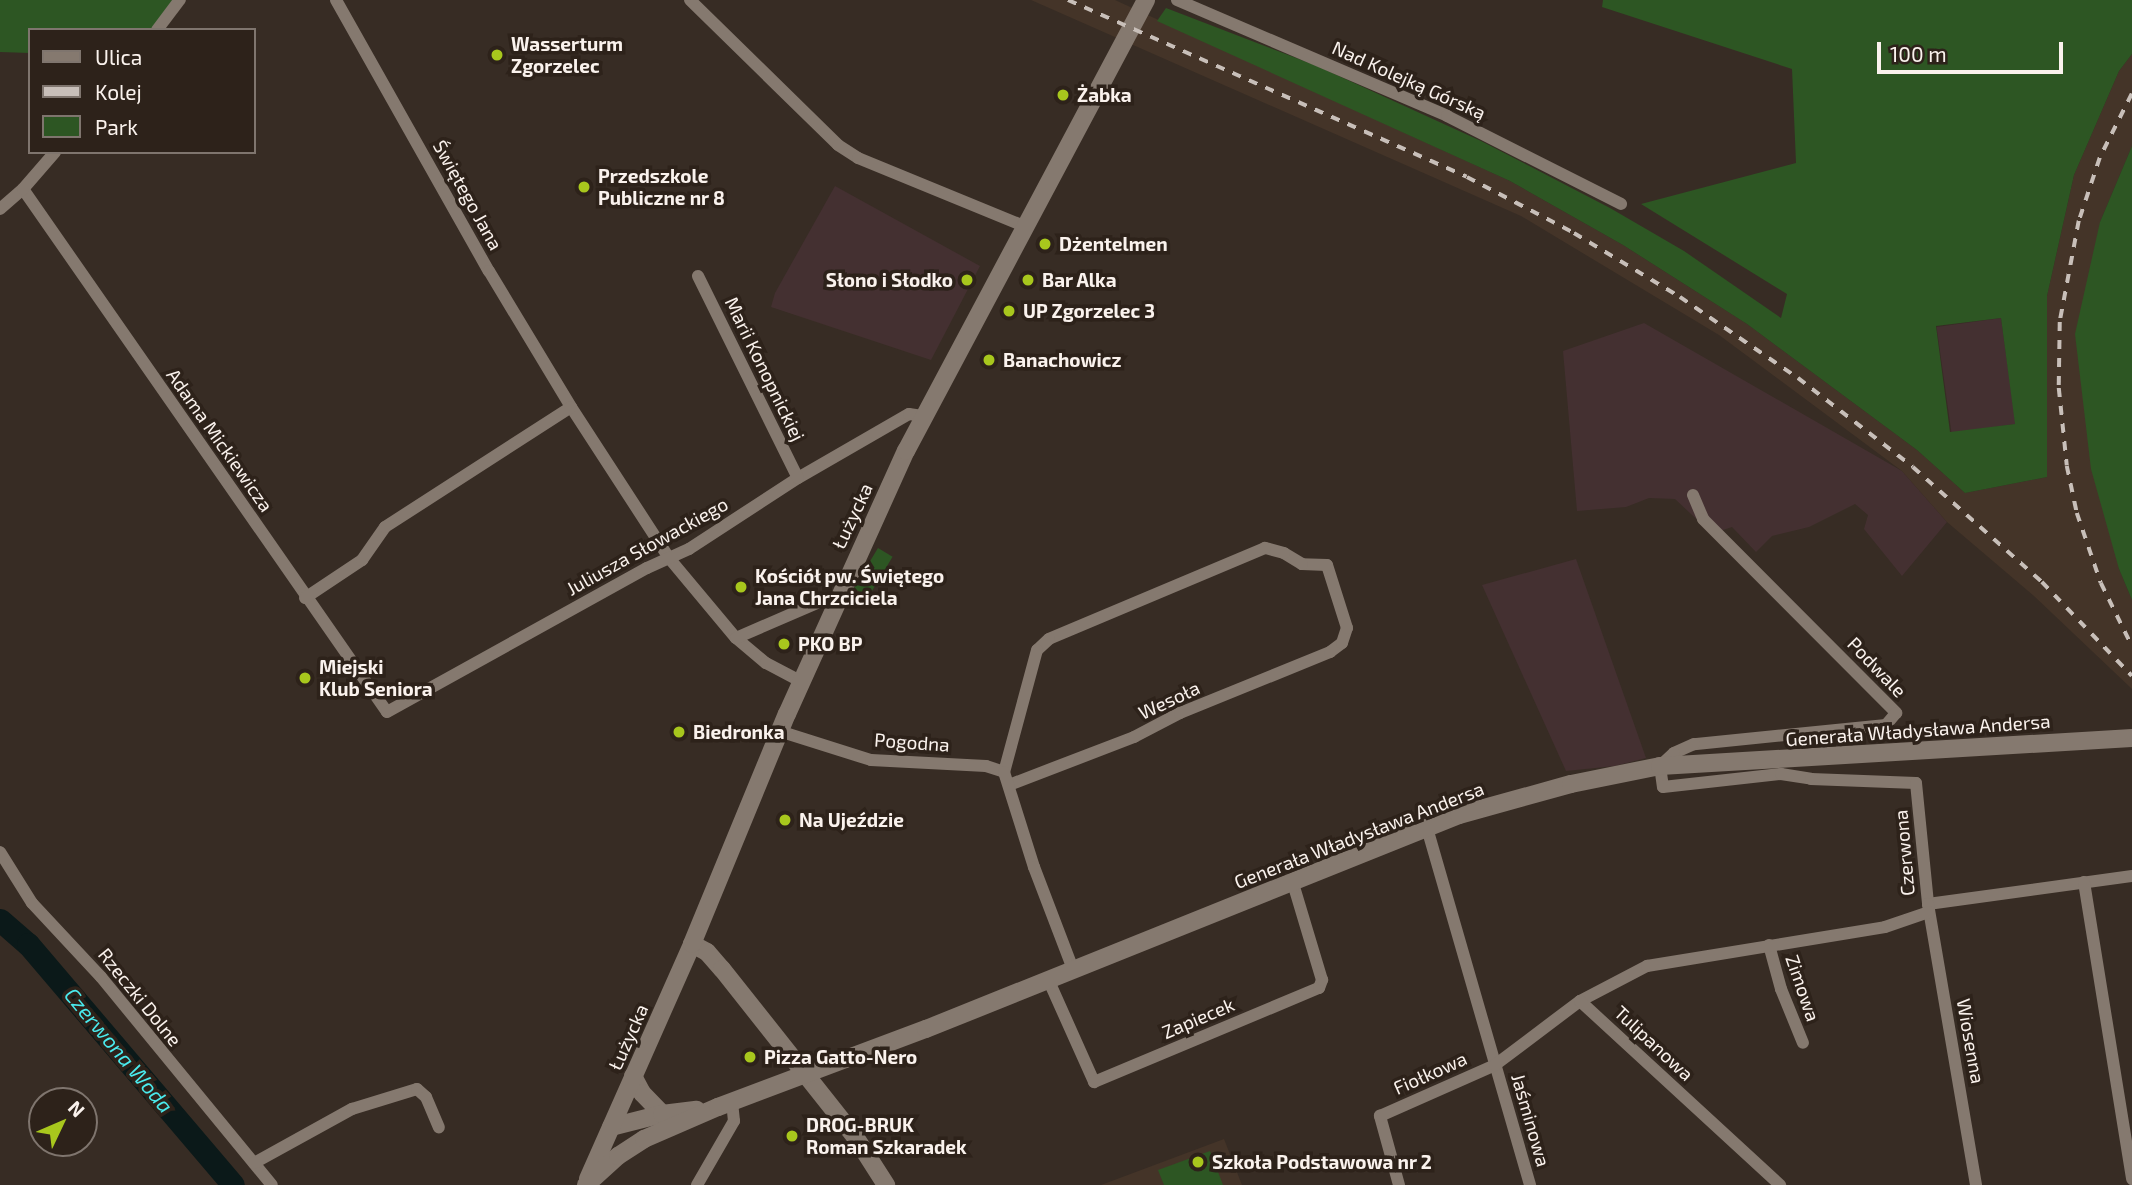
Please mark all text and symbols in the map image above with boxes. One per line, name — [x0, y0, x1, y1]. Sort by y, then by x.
legend — [28, 28, 256, 154]
scale bar — [1880, 28, 2066, 72]
place label: Wasserturm Zgorzelec — [511, 33, 623, 77]
street label: Nad Kolejką Górską — [1329, 36, 1489, 124]
text: 100 m — [1890, 41, 1947, 66]
text: Ulica — [95, 44, 142, 69]
marker: Wasserturm Zgorzelec — [489, 47, 505, 63]
text: Kolej — [95, 79, 142, 104]
place label: Żabka — [1077, 84, 1132, 106]
marker: Żabka — [1055, 87, 1071, 103]
text: Park — [95, 114, 138, 139]
street label: Świętego Jana — [428, 136, 508, 254]
place label: Przedszkole Publiczne nr 8 — [598, 165, 725, 209]
marker: Przedszkole Publiczne nr 8 — [576, 179, 592, 195]
place label: Dżentelmen — [1059, 233, 1168, 255]
marker: Dżentelmen — [1037, 236, 1053, 252]
place label: Słono i Słodko — [826, 269, 953, 291]
place label: Bar Alka — [1042, 269, 1117, 291]
marker: Słono i Słodko — [959, 272, 975, 288]
marker: Bar Alka — [1020, 272, 1036, 288]
street label: Marii Konopnickiej — [720, 293, 810, 445]
place label: UP Zgorzelec 3 — [1023, 300, 1155, 322]
marker: UP Zgorzelec 3 — [1001, 303, 1017, 319]
place label: Banachowicz — [1003, 349, 1122, 371]
marker: Banachowicz — [981, 352, 997, 368]
street label: Adama Mickiewicza — [162, 364, 278, 516]
street label: Łużycka — [827, 480, 877, 552]
street label: Juliusza Słowackiego — [562, 492, 732, 600]
place label: Kościół pw. Świętego Jana Chrzciciela — [755, 565, 945, 609]
marker: Kościół pw. Świętego Jana Chrzciciela — [733, 579, 749, 595]
street label: Podwale — [1843, 632, 1911, 702]
place label: PKO BP — [798, 633, 862, 655]
marker: PKO BP — [776, 636, 792, 652]
place label: Miejski Klub Seniora — [319, 656, 433, 700]
marker: Miejski Klub Seniora — [297, 670, 313, 686]
street label: Wesoła — [1135, 676, 1203, 724]
street label: Generała Władysława Andersa — [1784, 709, 2052, 751]
place label: Biedronka — [693, 721, 784, 743]
marker: Biedronka — [671, 724, 687, 740]
street label: Pogodna — [874, 728, 950, 756]
street label: Generała Władysława Andersa — [1231, 777, 1487, 893]
place label: Na Ujeździe — [799, 809, 904, 831]
street label: Czerwona — [1889, 809, 1919, 897]
marker: Na Ujeździe — [777, 812, 793, 828]
street label: Rzeczki Dolne — [94, 943, 186, 1051]
street label: Zimowa — [1781, 952, 1825, 1024]
water label: Czerwona Woda — [59, 982, 179, 1118]
street label: Zapiecek — [1159, 993, 1237, 1043]
street label: Wiosenna — [1952, 997, 1990, 1085]
street label: Łużycka — [603, 1001, 653, 1073]
street label: Tulipanowa — [1610, 1001, 1698, 1085]
place label: Pizza Gatto-Nero — [764, 1046, 917, 1068]
street label: Fiołkowa — [1390, 1047, 1470, 1099]
marker: Pizza Gatto-Nero — [742, 1049, 758, 1065]
street label: Jaśminowa — [1507, 1071, 1555, 1169]
north arrow — [28, 1087, 98, 1157]
text: N — [64, 1096, 90, 1121]
place label: DROG-BRUK Roman Szkaradek — [806, 1114, 967, 1158]
marker: DROG-BRUK Roman Szkaradek — [784, 1128, 800, 1144]
place label: Szkoła Podstawowa nr 2 — [1212, 1151, 1432, 1173]
marker: Szkoła Podstawowa nr 2 — [1190, 1154, 1206, 1170]

